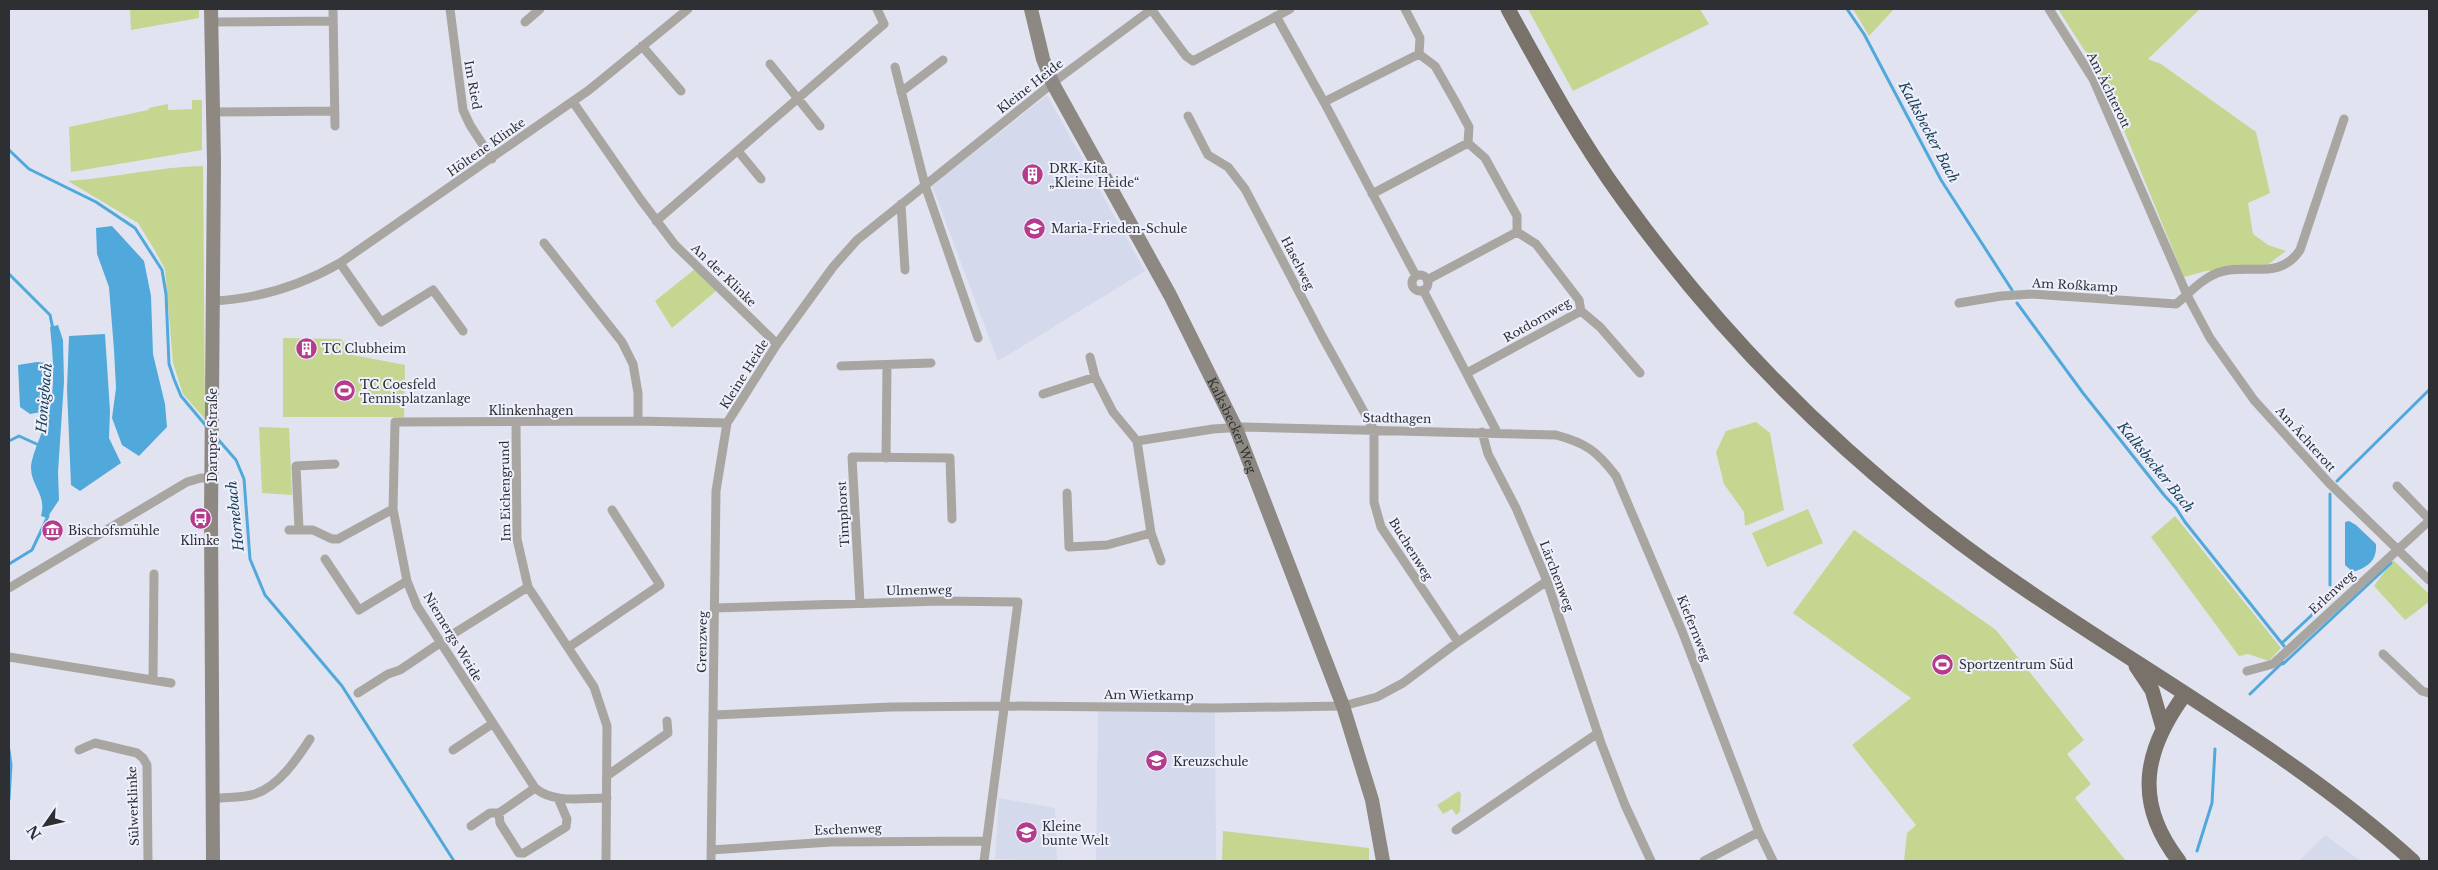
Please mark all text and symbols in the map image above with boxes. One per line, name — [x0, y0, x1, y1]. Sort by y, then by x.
street label: Am Ächterott — [2084, 48, 2135, 131]
street label: Kleine Heide — [994, 56, 1066, 116]
street label: Im Ried — [461, 59, 485, 111]
water label: Kalksbecker Bach — [1894, 77, 1963, 186]
street label: Höltene Klinke — [444, 114, 528, 180]
place label: DRK-Kita „Kleine Heide“ — [1049, 161, 1139, 190]
building icon: DRK-Kita „Kleine Heide“ — [1021, 163, 1045, 187]
school or university icon: Maria-Frieden-Schule — [1023, 216, 1047, 240]
place label: Maria-Frieden-Schule — [1051, 221, 1187, 236]
street label: Haselweg — [1278, 234, 1318, 293]
street label: An der Klinke — [688, 240, 760, 310]
street label: Am Roßkamp — [2031, 275, 2118, 295]
street label: Rotdornweg — [1501, 294, 1574, 345]
building icon: TC Clubheim — [294, 336, 318, 360]
street label: Kleine Heide — [717, 336, 771, 412]
place label: TC Clubheim — [322, 341, 406, 356]
water label: Honigbach — [32, 362, 56, 435]
street label: Kalksbecker Weg — [1204, 375, 1260, 476]
place label: TC Coesfeld Tennisplatzanlage — [360, 377, 471, 406]
sports icon: TC Coesfeld Tennisplatzanlage — [332, 379, 356, 403]
street label: Daruper Straße — [205, 388, 220, 482]
street label: Am Ächterott — [2272, 402, 2340, 475]
street label: Klinkenhagen — [489, 403, 573, 418]
street label: Stadthagen — [1363, 410, 1431, 426]
water label: Kalksbecker Bach — [2113, 417, 2198, 516]
street label: Im Eichengrund — [497, 440, 513, 542]
water label: Hornebach — [222, 480, 248, 553]
street label: Timphorst — [834, 480, 852, 547]
bus stop icon: Klinke — [188, 507, 212, 531]
street label: Buchenweg — [1386, 515, 1437, 584]
museum icon: Bischofsmühle — [40, 518, 64, 542]
place label: Bischofsmühle — [68, 523, 160, 538]
place label: Klinke — [180, 533, 220, 548]
street label: Lärchenweg — [1537, 538, 1578, 614]
street label: Erlenweg — [2306, 566, 2359, 617]
street label: Ulmenweg — [886, 582, 953, 598]
street label: Niemergs Weide — [420, 589, 486, 685]
street label: Kiefernweg — [1674, 593, 1714, 664]
street label: Grenzweg — [694, 610, 710, 673]
sports icon: Sportzentrum Süd — [1931, 652, 1955, 676]
place label: Sportzentrum Süd — [1959, 657, 2073, 672]
street label: Am Wietkamp — [1103, 687, 1194, 703]
school or university icon: Kreuzschule — [1145, 749, 1169, 773]
place label: Kreuzschule — [1173, 754, 1249, 769]
street label: Sülwerklinke — [124, 766, 142, 846]
north arrow — [20, 800, 70, 850]
place label: Kleine bunte Welt — [1041, 819, 1109, 848]
street label: Eschenweg — [814, 820, 883, 838]
school or university icon: Kleine bunte Welt — [1014, 821, 1038, 845]
text: N — [23, 822, 45, 843]

